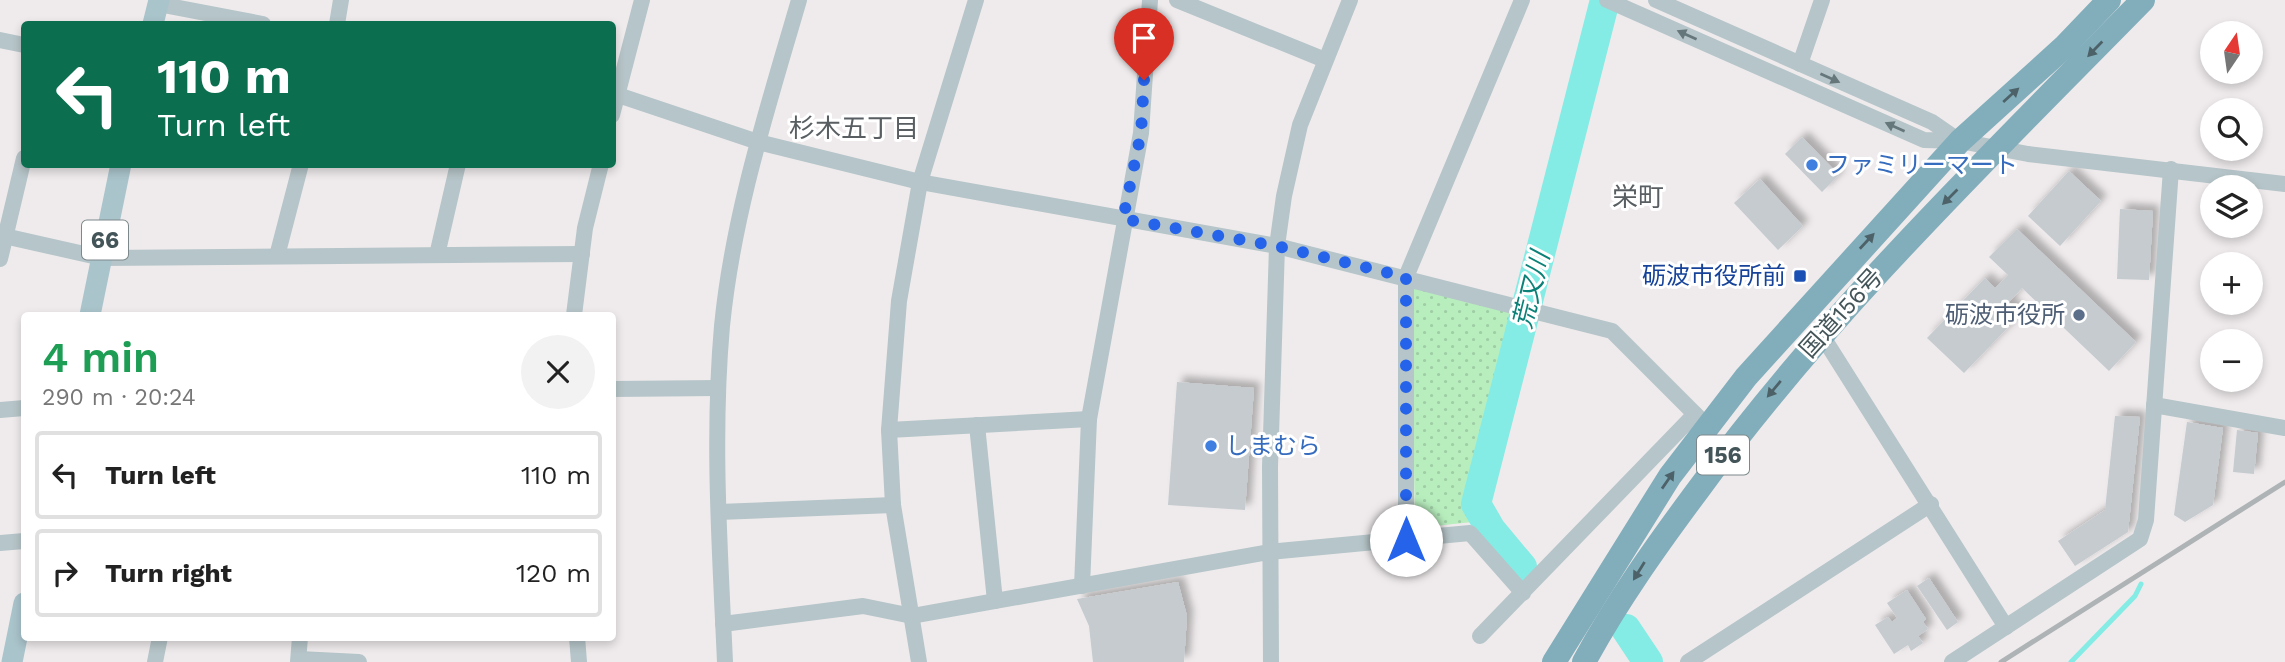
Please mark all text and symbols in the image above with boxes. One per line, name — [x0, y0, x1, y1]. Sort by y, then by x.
pin — [1114, 8, 1174, 80]
icon: arrive — [1125, 19, 1163, 57]
north arrow — [2200, 21, 2263, 84]
map controls — [2200, 21, 2263, 392]
one-way arrow — [1676, 29, 1697, 40]
one-way arrow — [2087, 40, 2103, 57]
text: 110 m — [157, 47, 291, 105]
icon: left — [42, 49, 133, 140]
one-way arrow — [1820, 72, 1840, 84]
one-way arrow — [2002, 87, 2020, 103]
button: search — [2200, 98, 2263, 161]
text: Turn left — [157, 106, 290, 144]
district label: 杉木五丁目 — [789, 113, 919, 143]
one-way arrow — [1885, 121, 1905, 133]
place label: ファミリーマート — [1826, 151, 2018, 179]
marker: ファミリーマート — [1804, 157, 1820, 173]
button: layers — [2200, 175, 2263, 238]
district label: 栄町 — [1612, 182, 1664, 212]
one-way arrow — [1943, 188, 1959, 205]
road number: 66 — [82, 220, 128, 260]
one-way arrow — [1858, 233, 1874, 250]
water label: 荒又川 — [1507, 246, 1556, 331]
button: + — [2200, 252, 2263, 315]
place label: 砺波市役所前 — [1642, 262, 1786, 290]
street label: 国道156号 — [1794, 263, 1888, 363]
marker: 砺波市役所前 — [1792, 268, 1808, 284]
place label: 砺波市役所 — [1945, 301, 2065, 329]
marker: 砺波市役所 — [2071, 307, 2087, 323]
button: − — [2200, 329, 2263, 392]
text: 4 min — [42, 333, 159, 382]
button: close — [521, 335, 595, 409]
one-way arrow — [1767, 380, 1782, 398]
text: 290 m · 20:24 — [42, 384, 196, 411]
place label: しまむら — [1225, 432, 1321, 460]
road number: 156 — [1697, 436, 1749, 475]
marker: しまむら — [1203, 438, 1219, 454]
icon: left — [46, 456, 84, 494]
text: Turn left — [105, 460, 216, 490]
text: 110 m — [521, 460, 591, 490]
one-way arrow — [1661, 471, 1675, 489]
position arrow — [1369, 503, 1443, 577]
icon: right — [46, 554, 84, 592]
text: Turn right — [105, 558, 232, 588]
text: 120 m — [516, 558, 591, 588]
one-way arrow — [1632, 562, 1645, 581]

